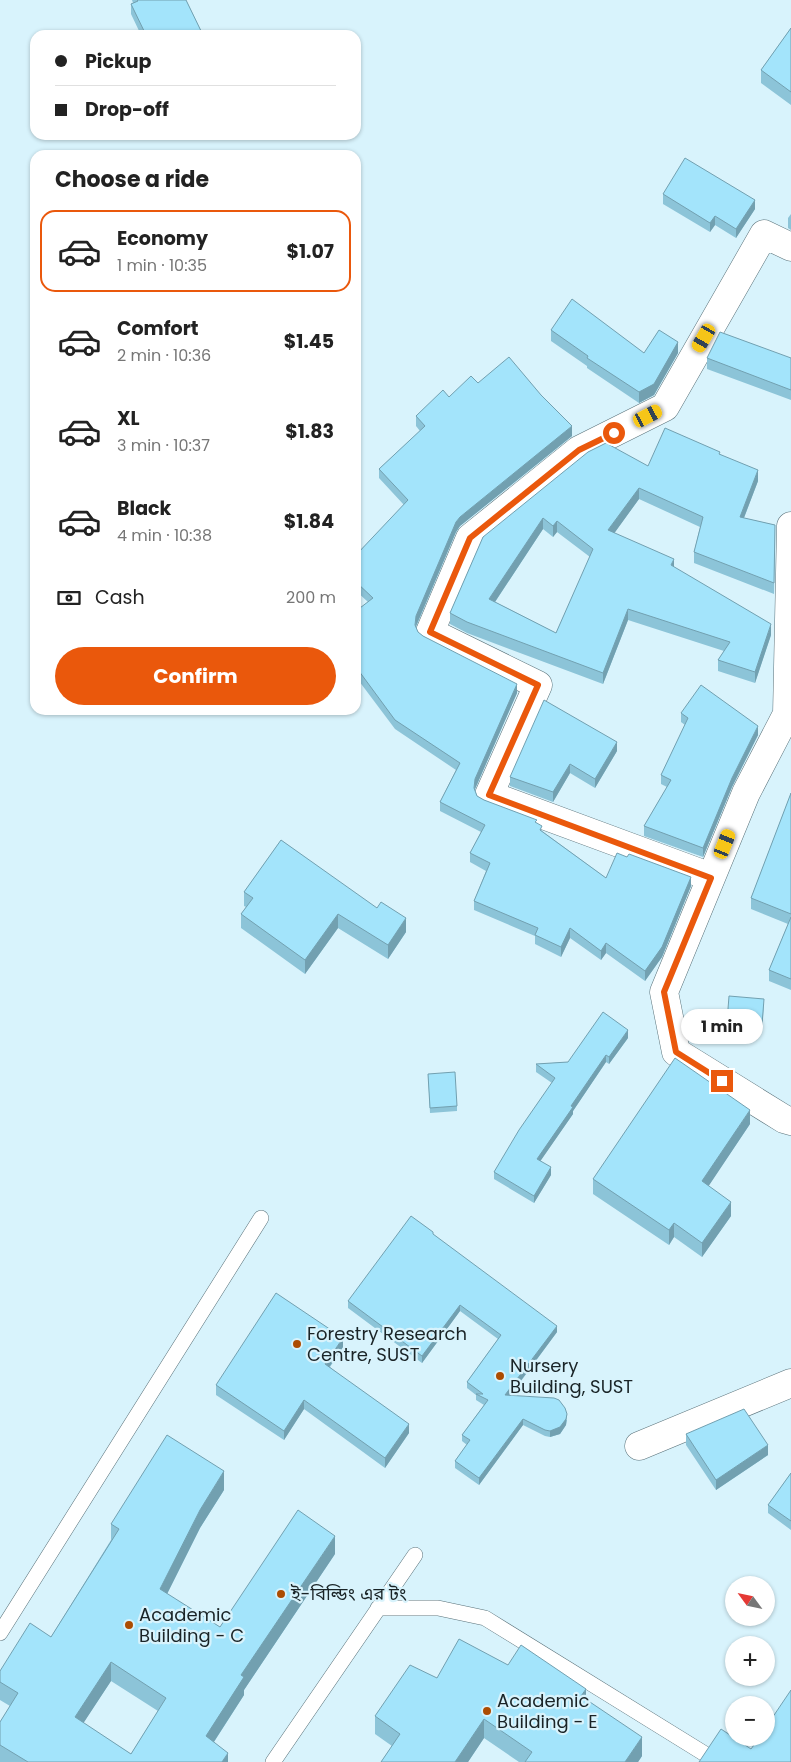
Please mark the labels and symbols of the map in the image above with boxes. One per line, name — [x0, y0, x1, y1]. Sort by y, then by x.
car — [690, 321, 717, 355]
car — [631, 403, 664, 429]
route start — [603, 422, 625, 444]
car — [712, 827, 737, 861]
callout: 1 min — [681, 1008, 763, 1044]
route end — [711, 1070, 733, 1092]
place label: Forestry Research Centre, SUST — [307, 1321, 467, 1367]
marker: Forestry Research Centre, SUST — [291, 1338, 303, 1350]
place label: Nursery Building, SUST — [510, 1353, 633, 1399]
marker: Nursery Building, SUST — [494, 1370, 506, 1382]
north arrow — [725, 1576, 775, 1626]
place label: ই-বিল্ডিং এর টং — [290, 1581, 407, 1606]
marker: ই-বিল্ডিং এর টং — [275, 1588, 287, 1600]
place label: Academic Building - C — [139, 1602, 244, 1648]
marker: Academic Building - C — [123, 1619, 135, 1631]
place label: Academic Building - E — [497, 1688, 597, 1734]
marker: Academic Building - E — [481, 1705, 493, 1717]

